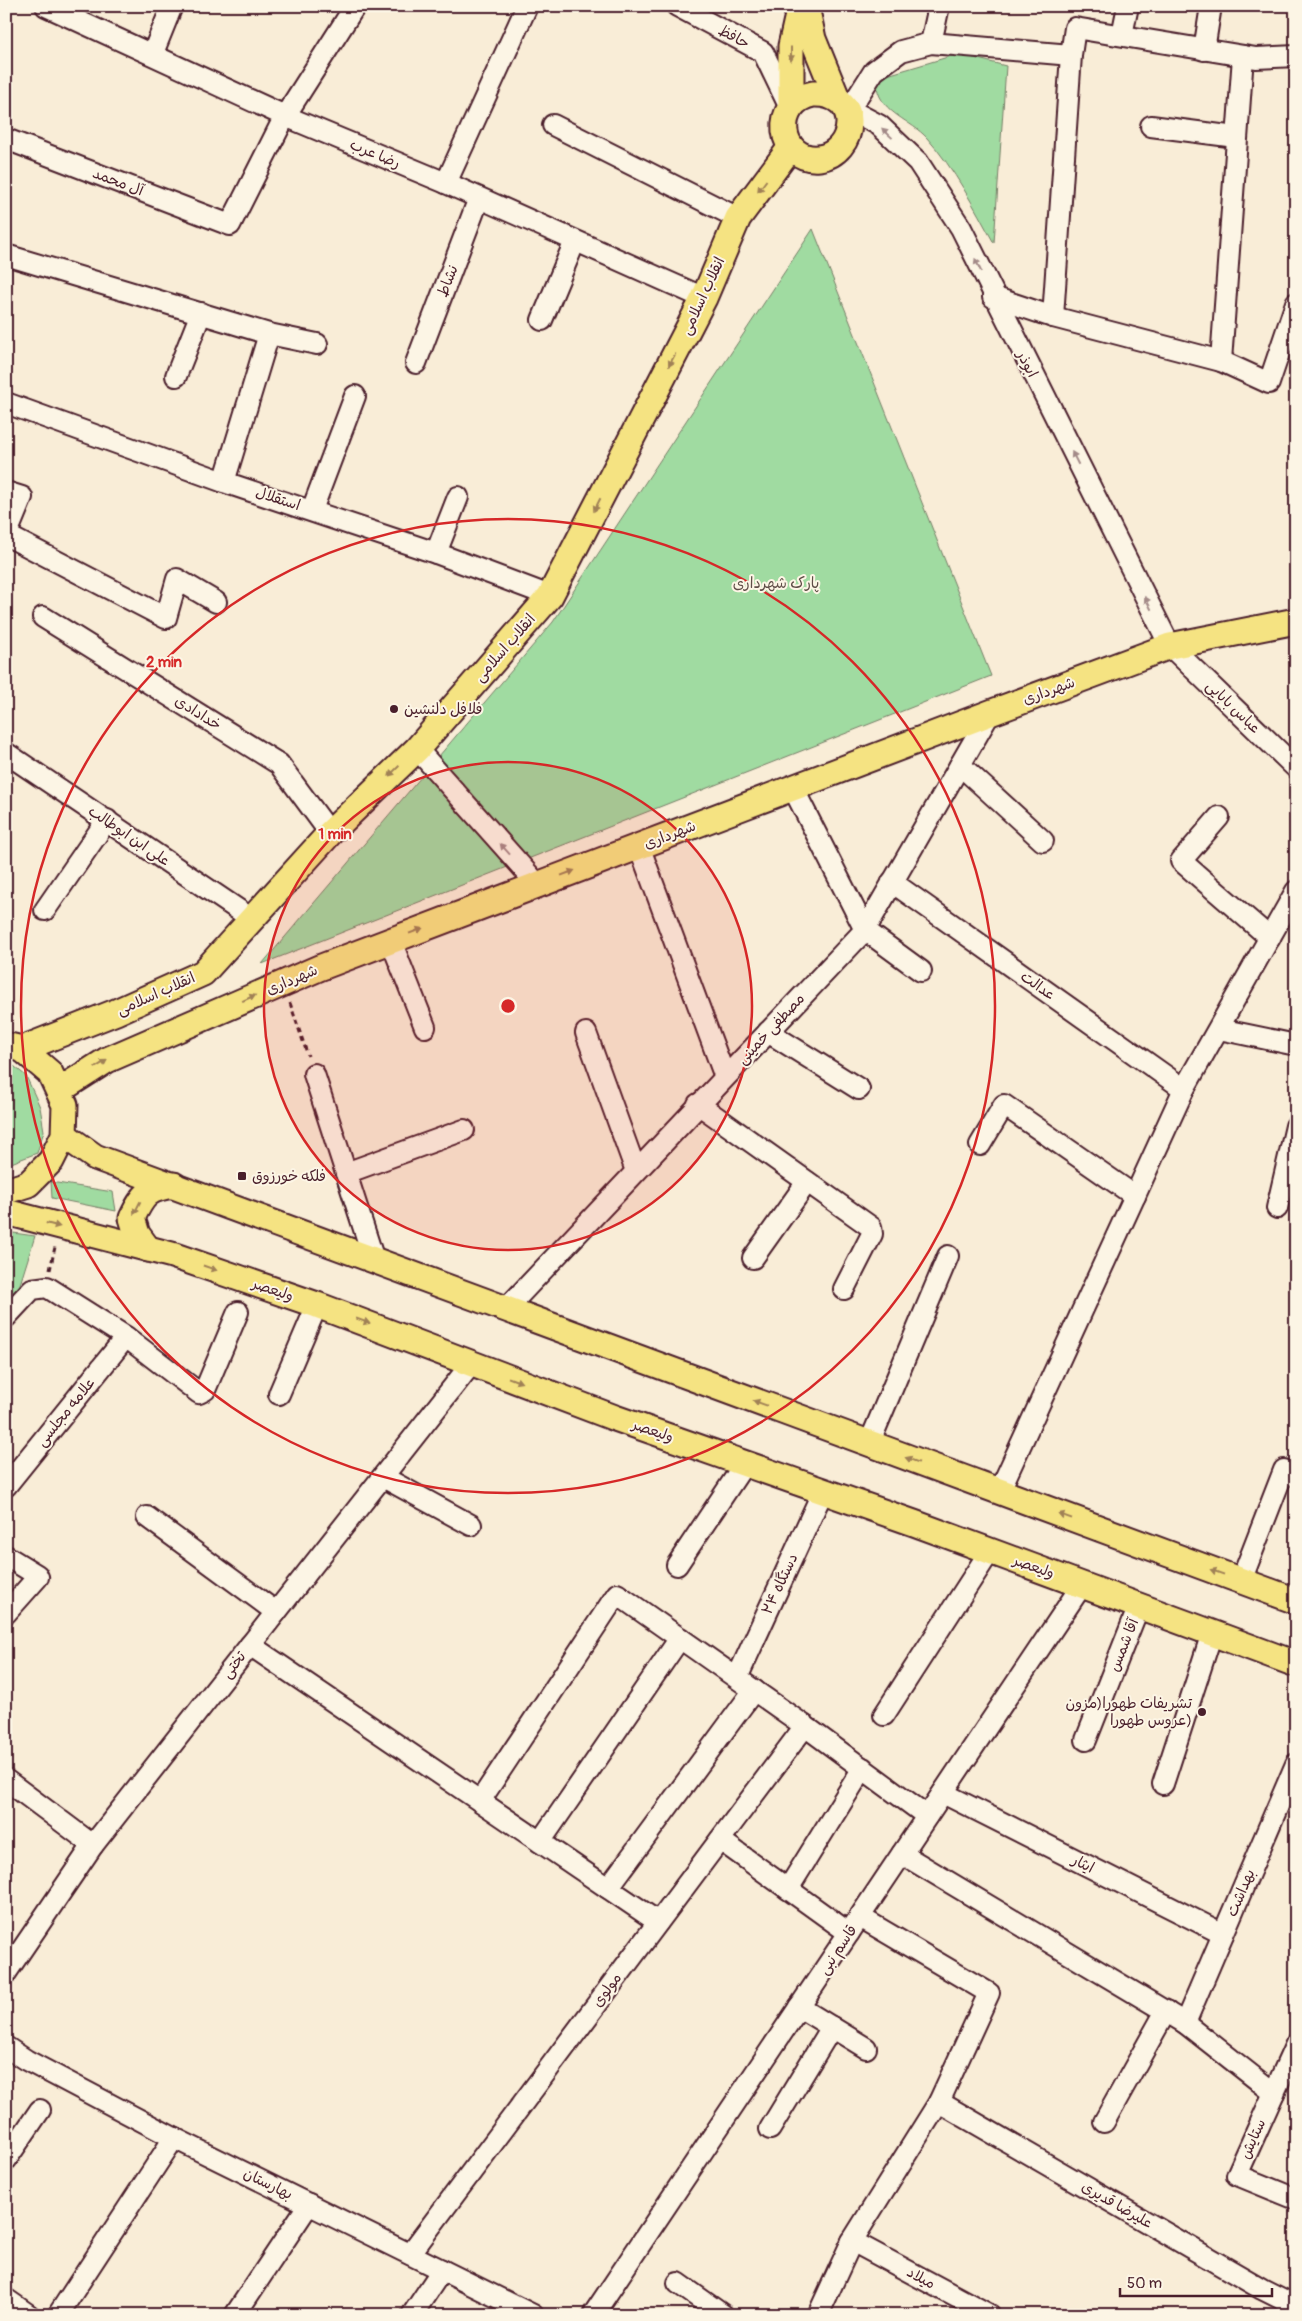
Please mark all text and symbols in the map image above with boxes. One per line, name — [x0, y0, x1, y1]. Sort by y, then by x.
street label: حافظ — [715, 21, 753, 53]
one-way arrow — [787, 46, 795, 62]
one-way arrow — [881, 127, 893, 139]
street label: رضا عرب — [347, 135, 403, 173]
street label: آل محمد — [90, 164, 147, 201]
one-way arrow — [757, 179, 767, 193]
street label: انقلاب اسلامی — [677, 254, 729, 338]
one-way arrow — [974, 258, 983, 273]
street label: نشاط — [433, 262, 463, 300]
street label: ابوذر — [1012, 346, 1042, 381]
one-way arrow — [668, 353, 676, 368]
one-way arrow — [1071, 450, 1079, 465]
street label: استقلال — [253, 483, 303, 515]
one-way arrow — [593, 497, 601, 512]
park label: پارک شهرداری — [733, 574, 819, 593]
one-way arrow — [1144, 595, 1152, 610]
street label: انقلاب اسلامی — [470, 610, 540, 686]
text: 2 min — [146, 653, 182, 672]
street label: شهرداری — [1020, 673, 1078, 709]
street label: عباس بابایی — [1202, 676, 1264, 738]
street label: خدادادی — [171, 691, 225, 735]
place label: فلافل دلنشین — [404, 700, 483, 719]
marker: فلافل دلنشین — [388, 703, 400, 715]
one-way arrow — [388, 765, 400, 777]
street label: علی ابن ابوطالب — [84, 802, 174, 870]
street label: شهرداری — [641, 816, 699, 854]
text: 1 min — [318, 825, 352, 844]
one-way arrow — [499, 843, 511, 855]
one-way arrow — [561, 869, 576, 877]
one-way arrow — [409, 927, 424, 934]
street label: شهرداری — [263, 961, 321, 999]
street label: عدالت — [1017, 967, 1059, 1005]
street label: انقلاب اسلامی — [114, 968, 198, 1020]
street label: مصطفی خمینی — [733, 989, 809, 1069]
one-way arrow — [242, 994, 256, 1002]
centre of rings — [499, 997, 517, 1015]
one-way arrow — [95, 1060, 108, 1069]
place label: فلکه خورزوق — [252, 1167, 326, 1186]
marker: فلکه خورزوق — [236, 1170, 248, 1182]
one-way arrow — [133, 1200, 141, 1215]
one-way arrow — [46, 1221, 61, 1229]
one-way arrow — [203, 1264, 218, 1272]
street label: ولیعصر — [248, 1273, 296, 1306]
one-way arrow — [356, 1318, 370, 1326]
street label: علامه مجلسی — [32, 1373, 100, 1451]
one-way arrow — [508, 1376, 522, 1384]
one-way arrow — [752, 1399, 767, 1407]
street label: ولیعصر — [628, 1414, 676, 1447]
one-way arrow — [905, 1456, 920, 1463]
one-way arrow — [1057, 1512, 1072, 1520]
street label: ۲۴ دستگاه — [758, 1550, 802, 1618]
street label: ولیعصر — [1009, 1550, 1057, 1583]
one-way arrow — [1209, 1568, 1224, 1576]
street label: آقا شمس — [1105, 1615, 1144, 1674]
street label: تختی — [218, 1647, 251, 1682]
place label: تشریفات طهورا(مزون عروس طهورا) — [1065, 1694, 1193, 1730]
marker: تشریفات طهورا(مزون عروس طهورا) — [1196, 1706, 1208, 1718]
street label: ایثار — [1068, 1850, 1097, 1878]
street label: بهداشت — [1222, 1866, 1260, 1920]
street label: قاسم نبی — [814, 1922, 863, 1980]
street label: مولوی — [588, 1969, 626, 2011]
street label: ستایش — [1236, 2116, 1270, 2162]
street label: بهارستان — [240, 2164, 296, 2204]
street label: علیرضا قدیری — [1078, 2177, 1156, 2233]
street label: میلاد — [903, 2263, 939, 2293]
scale bar — [1120, 2266, 1272, 2298]
text: 50 m — [1127, 2274, 1162, 2293]

